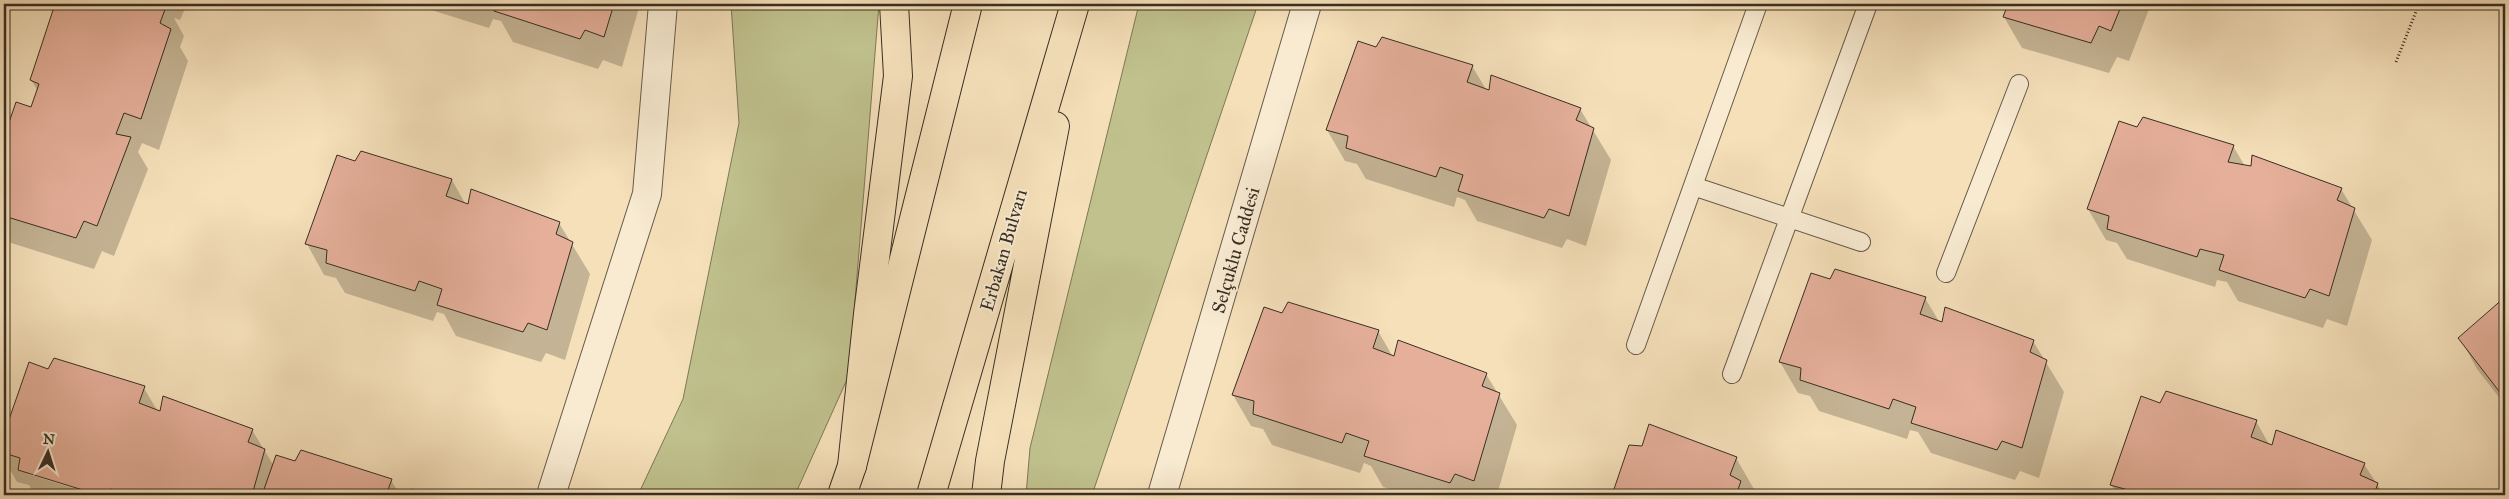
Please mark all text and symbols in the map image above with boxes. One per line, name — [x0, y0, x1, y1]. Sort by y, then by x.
street label: Selçuklu Caddesi — [1206, 184, 1264, 316]
street label: Erbakan Bulvarı — [975, 186, 1032, 314]
north arrow — [22, 426, 72, 476]
text: N — [42, 431, 56, 448]

